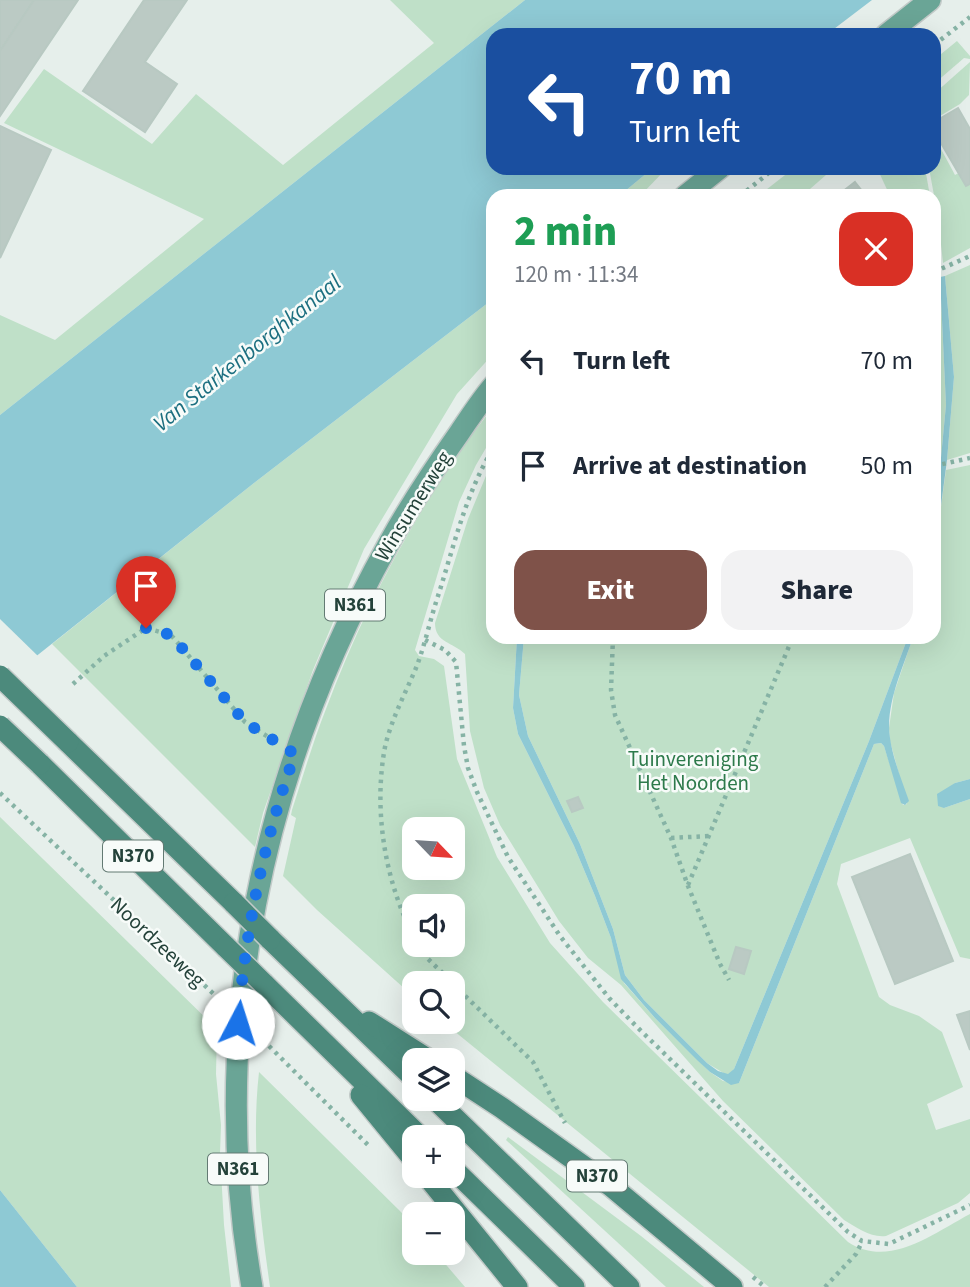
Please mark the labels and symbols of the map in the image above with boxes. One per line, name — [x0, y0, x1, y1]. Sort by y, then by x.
water label: Van Starkenborghkanaal — [146, 266, 348, 439]
street label: Winsumerweg — [367, 445, 459, 567]
pin — [116, 556, 176, 628]
road number: N361 — [325, 590, 385, 620]
park label: Tuinvereniging Het Noorden — [628, 744, 759, 798]
north arrow — [402, 817, 466, 880]
road number: N370 — [103, 841, 163, 872]
street label: Noordzeeweg — [104, 890, 213, 994]
position arrow — [201, 986, 275, 1060]
road number: N361 — [208, 1154, 268, 1184]
road number: N370 — [567, 1160, 627, 1192]

